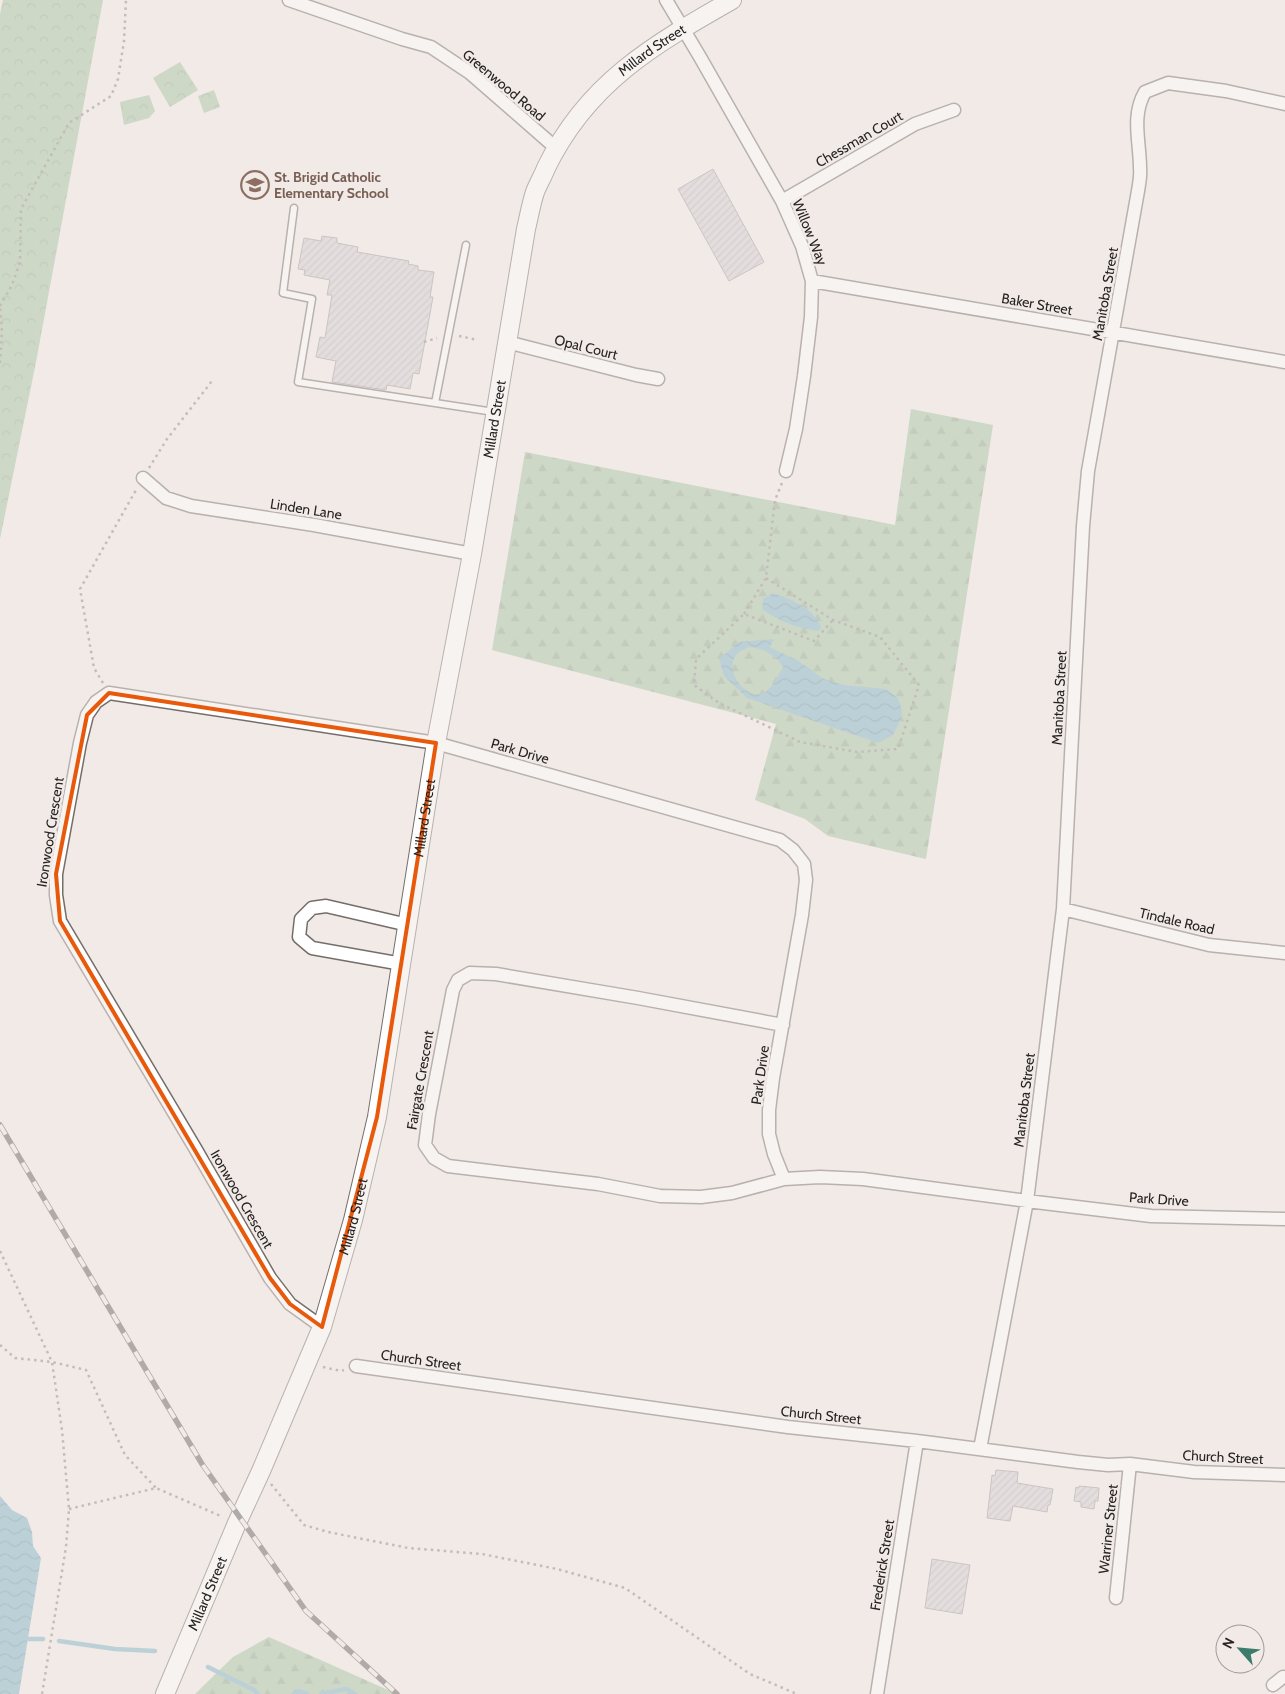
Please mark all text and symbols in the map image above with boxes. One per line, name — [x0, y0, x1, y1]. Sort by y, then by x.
street label: Millard Street — [614, 20, 689, 80]
street label: Greenwood Road — [459, 45, 549, 125]
street label: Chessman Court — [812, 107, 906, 171]
place label: St. Brigid Catholic Elementary School — [274, 168, 389, 202]
school or university icon: St. Brigid Catholic Elementary School — [240, 170, 270, 200]
street label: Willow Way — [789, 196, 831, 268]
street label: Manitoba Street — [1088, 245, 1122, 342]
street label: Baker Street — [1000, 289, 1074, 319]
street label: Opal Court — [553, 330, 620, 364]
street label: Millard Street — [479, 379, 510, 460]
street label: Linden Lane — [269, 494, 343, 524]
street label: Manitoba Street — [1048, 650, 1070, 746]
street label: Park Drive — [489, 734, 551, 768]
street label: Ironwood Crescent — [32, 775, 68, 888]
street label: Millard Street — [409, 777, 439, 858]
street label: Tindale Road — [1138, 904, 1216, 938]
street label: Fairgate Crescent — [402, 1029, 438, 1131]
street label: Park Drive — [747, 1044, 773, 1106]
street label: Manitoba Street — [1009, 1052, 1039, 1148]
street label: Ironwood Crescent — [206, 1146, 278, 1252]
street label: Millard Street — [334, 1176, 372, 1257]
street label: Park Drive — [1129, 1188, 1189, 1210]
street label: Church Street — [380, 1345, 463, 1375]
street label: Church Street — [780, 1402, 862, 1428]
street label: Church Street — [1182, 1446, 1264, 1468]
street label: Warriner Street — [1094, 1483, 1122, 1575]
street label: Frederick Street — [866, 1518, 898, 1612]
street label: Millard Street — [184, 1554, 231, 1633]
north arrow — [1215, 1624, 1265, 1674]
text: N — [1218, 1635, 1239, 1652]

